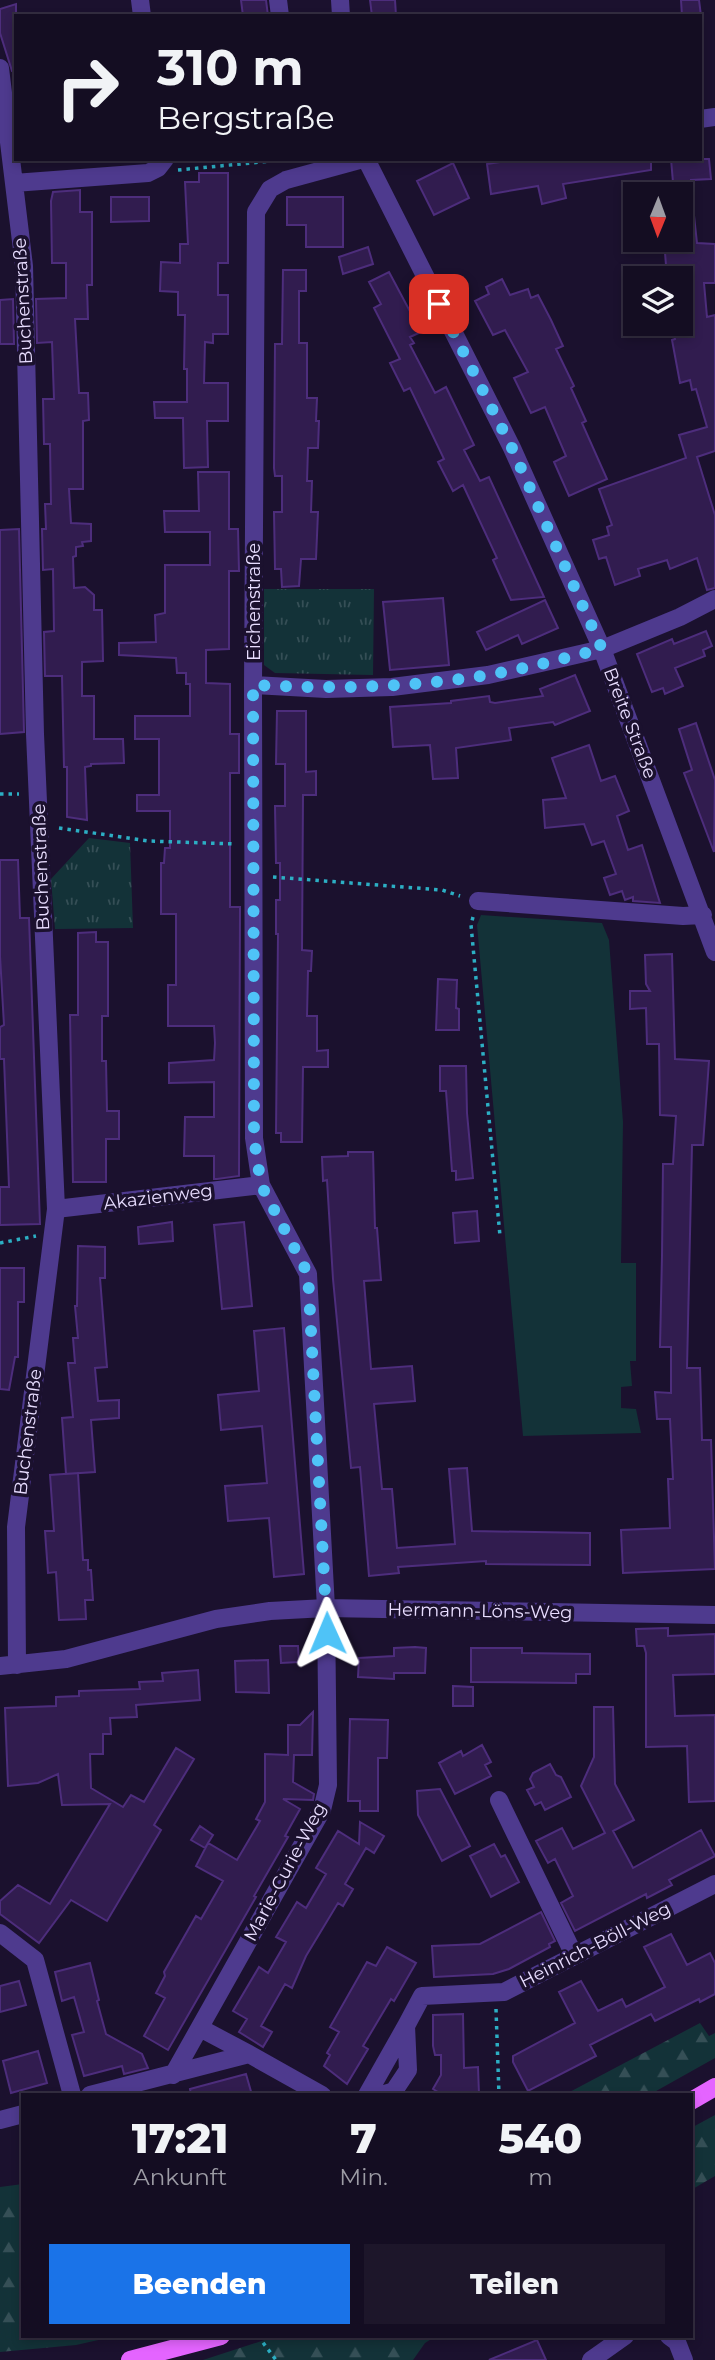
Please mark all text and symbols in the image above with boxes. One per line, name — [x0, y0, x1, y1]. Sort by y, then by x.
text: 310 m — [157, 38, 304, 97]
icon: right — [42, 42, 133, 133]
text: Bergstraße — [157, 98, 335, 137]
north arrow — [623, 182, 693, 252]
map controls — [623, 182, 693, 336]
street label: Buchenstraße — [9, 237, 37, 365]
button: layers — [623, 266, 693, 336]
pin — [409, 274, 469, 334]
icon: arrive — [420, 285, 458, 323]
street label: Eichenstraße — [243, 543, 265, 661]
street label: Breite Straße — [599, 664, 661, 782]
street label: Buchenstraße — [28, 803, 54, 931]
street label: Akazienweg — [102, 1179, 214, 1215]
street label: Buchenstraße — [9, 1368, 47, 1496]
position arrow — [290, 1596, 364, 1670]
street label: Hermann-Löns-Weg — [387, 1598, 573, 1624]
street label: Marie-Curie-Weg — [239, 1799, 331, 1945]
street label: Heinrich-Böll-Weg — [516, 1897, 674, 1993]
text: 17:21 — [132, 2112, 229, 2164]
text: 7 — [350, 2112, 377, 2164]
text: 540 — [499, 2112, 582, 2164]
text: Ankunft — [133, 2163, 227, 2191]
text: Min. — [339, 2163, 388, 2191]
text: m — [528, 2163, 553, 2191]
button: Beenden — [49, 2244, 350, 2324]
button: Teilen — [364, 2244, 665, 2324]

